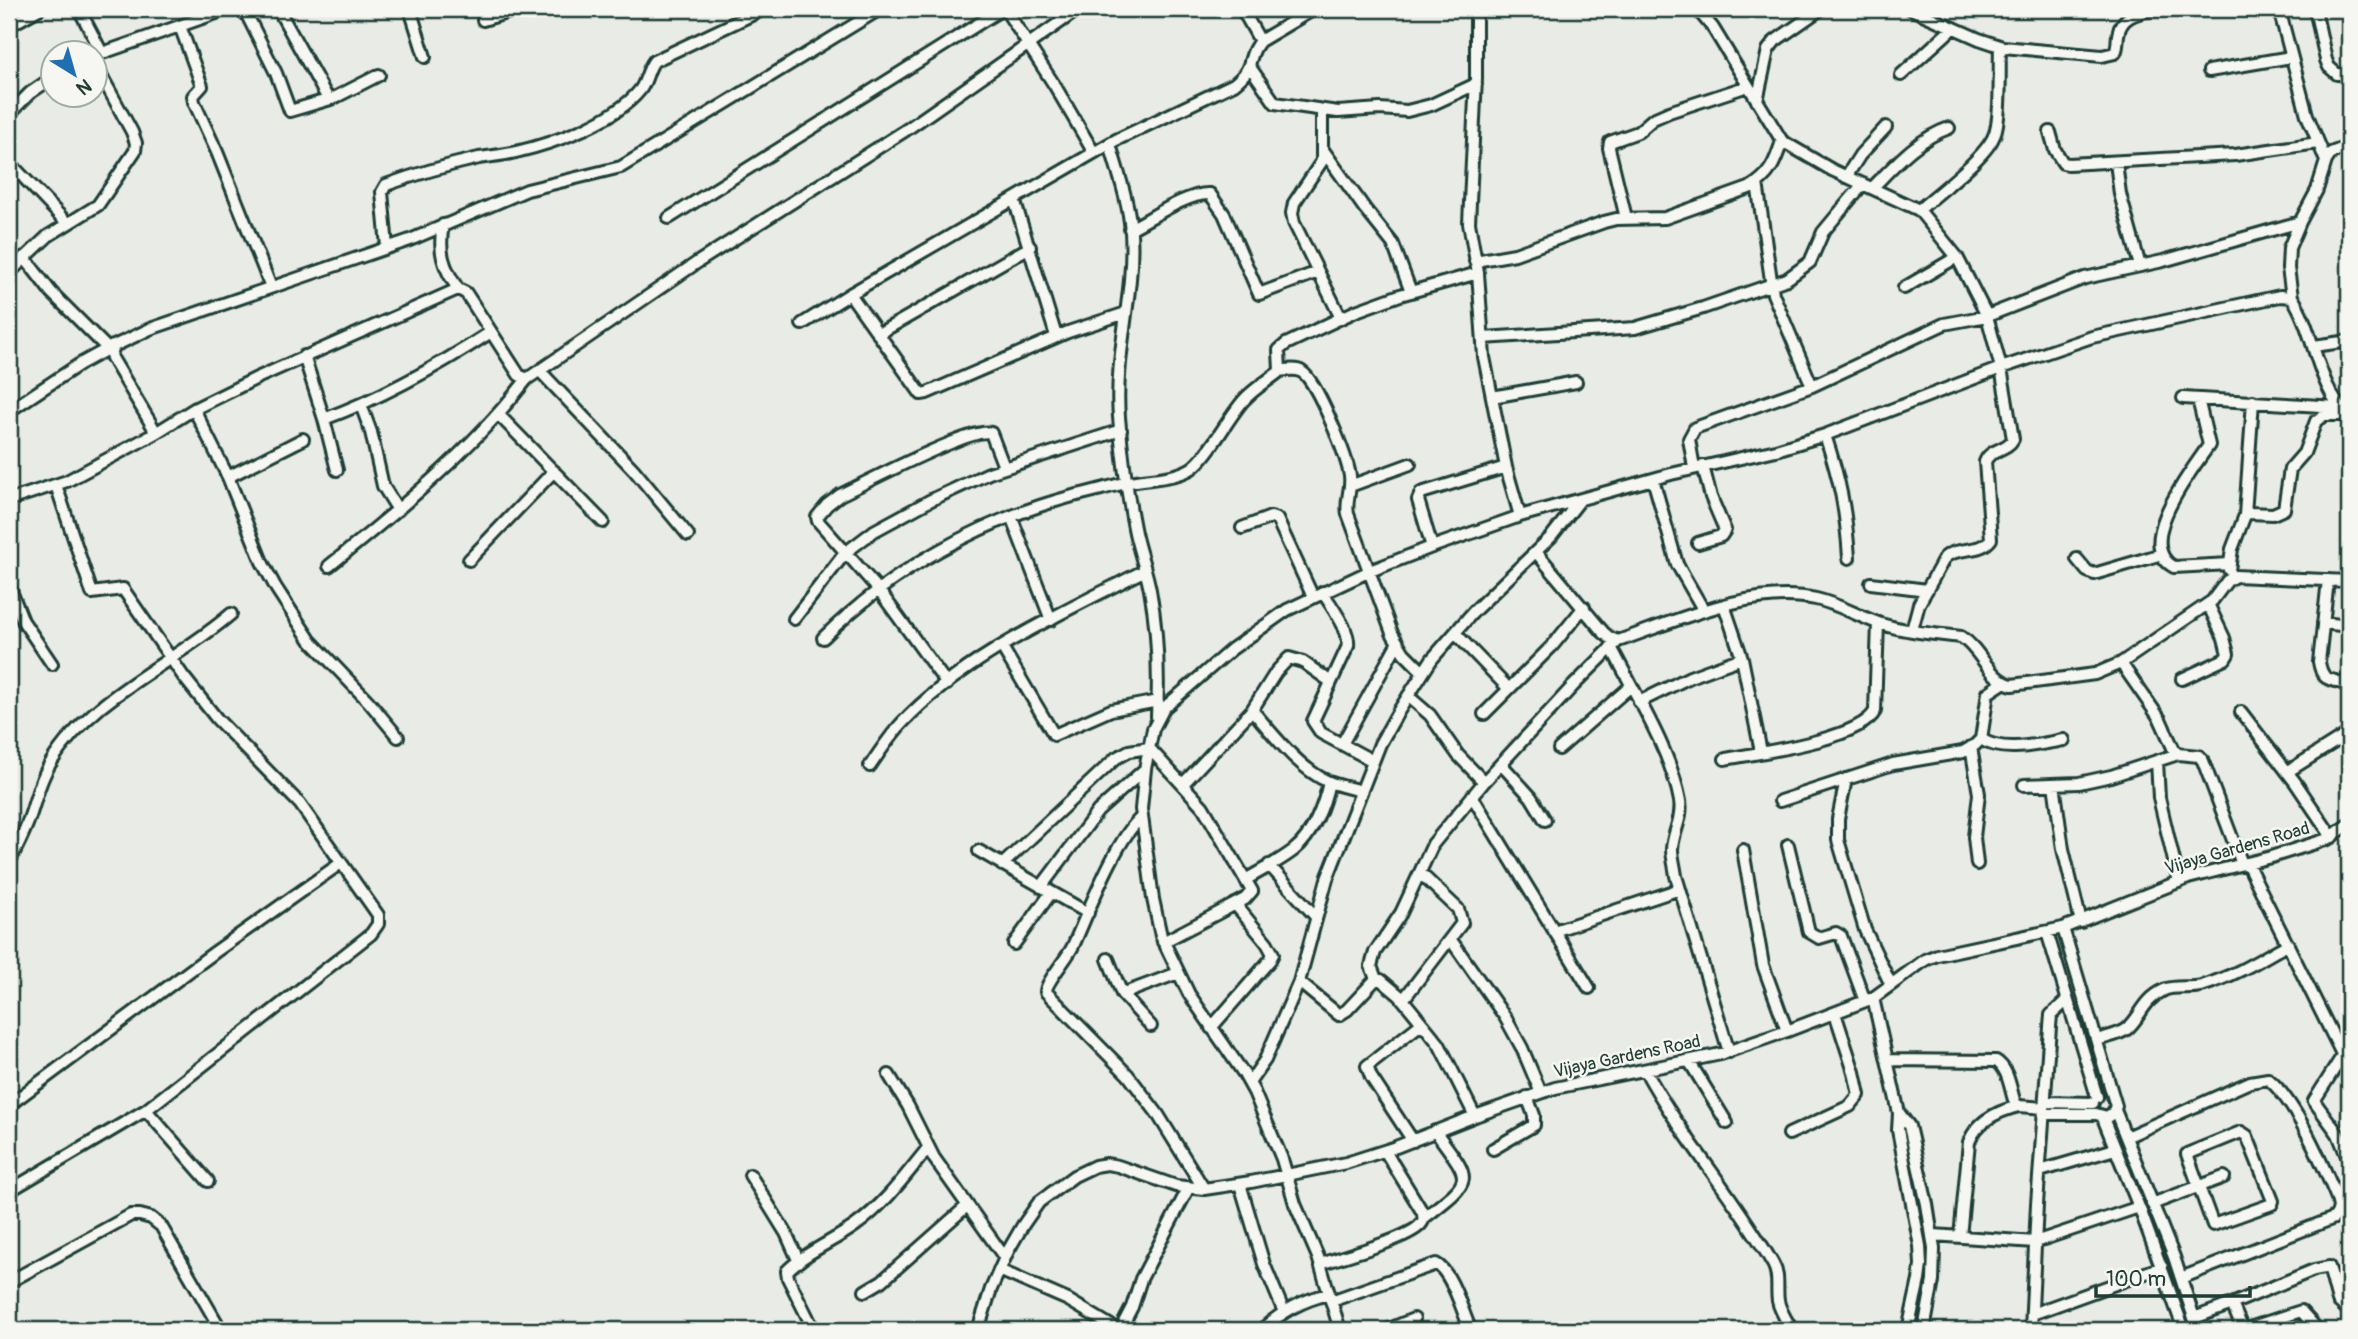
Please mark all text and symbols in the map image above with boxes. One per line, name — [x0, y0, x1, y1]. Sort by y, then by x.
north arrow — [38, 38, 108, 108]
text: N — [71, 73, 96, 100]
street label: Vijaya Gardens Road — [2162, 817, 2312, 880]
street label: Vijaya Gardens Road — [1551, 1030, 1703, 1083]
scale bar — [2096, 1255, 2250, 1299]
text: 100 m — [2106, 1266, 2166, 1293]

